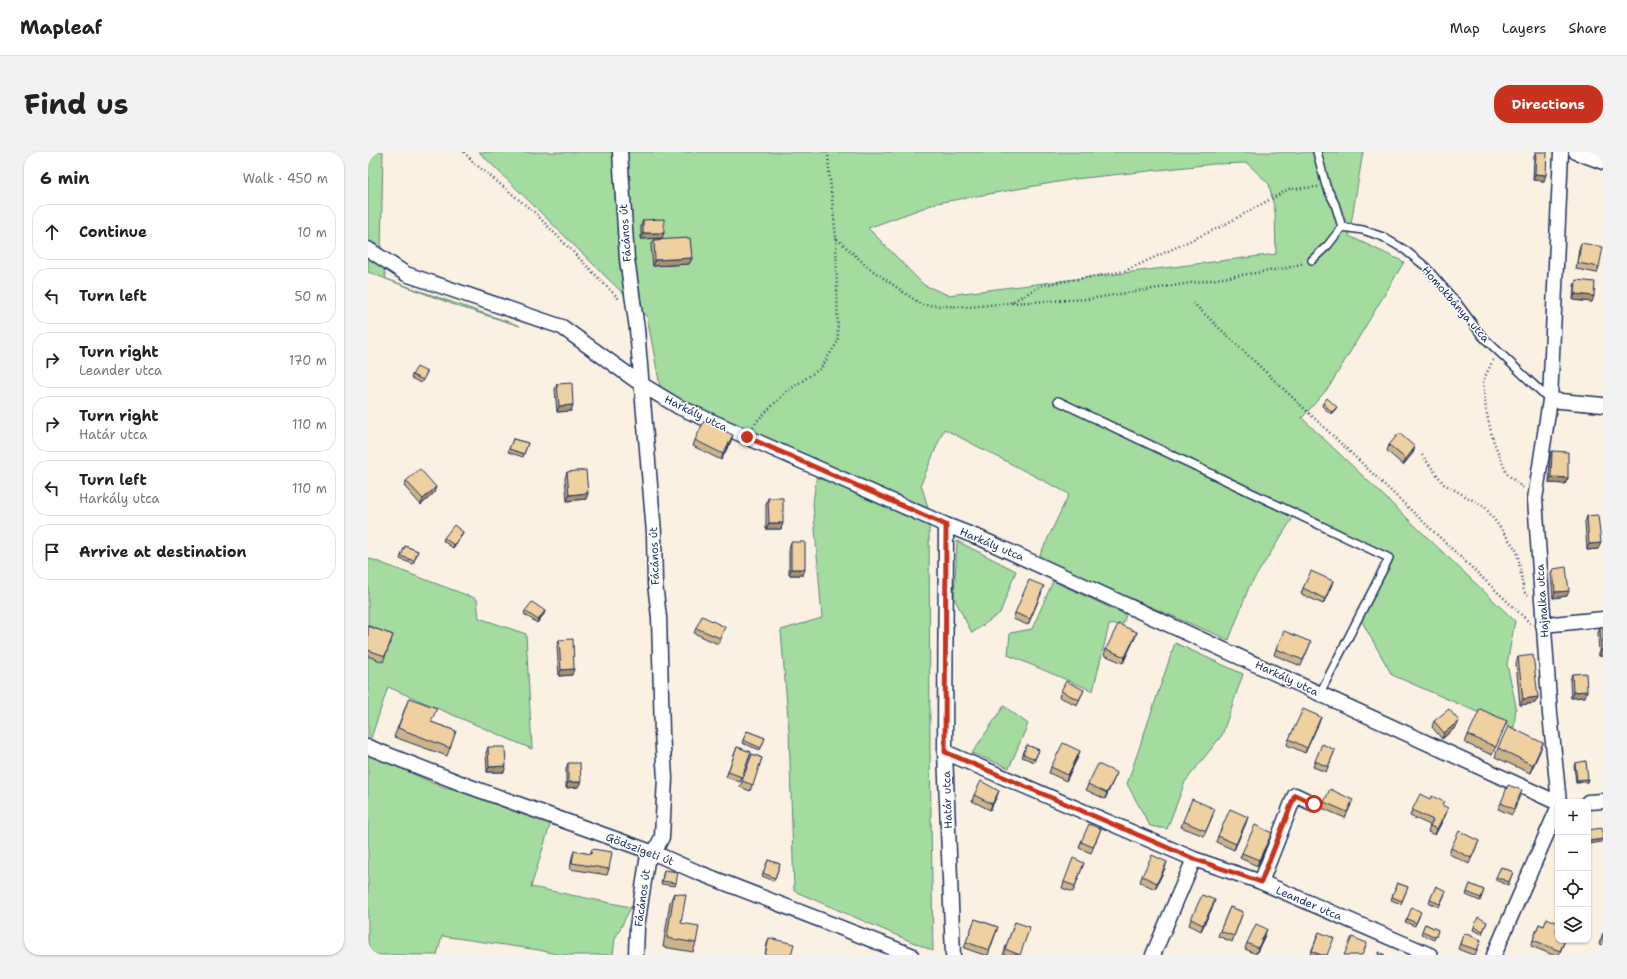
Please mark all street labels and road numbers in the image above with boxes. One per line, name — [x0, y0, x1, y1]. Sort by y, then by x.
street label: Fácános út — [616, 203, 635, 262]
street label: Homokbánya utca — [1418, 263, 1493, 346]
street label: Harkály utca — [662, 392, 730, 435]
street label: Harkály utca — [957, 524, 1026, 565]
street label: Fácános út — [646, 526, 663, 585]
street label: Hajnalka utca — [1532, 563, 1553, 638]
street label: Harkály utca — [1253, 657, 1321, 700]
street label: Határ utca — [939, 771, 956, 829]
street label: Gödszigeti út — [604, 830, 676, 869]
street label: Fácános út — [631, 868, 654, 928]
street label: Leander utca — [1274, 883, 1344, 924]

